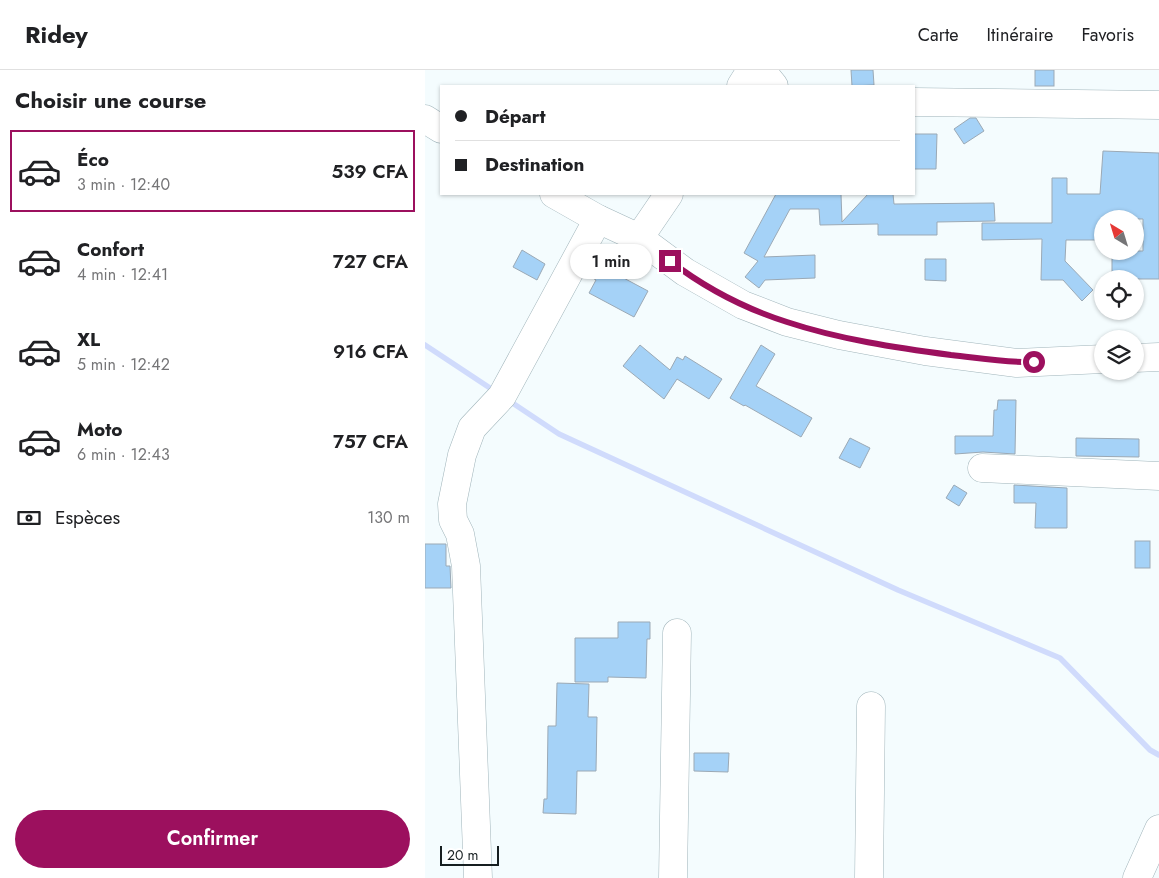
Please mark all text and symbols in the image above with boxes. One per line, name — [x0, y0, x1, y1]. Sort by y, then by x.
text: Ridey — [25, 17, 88, 52]
text: Carte — [918, 22, 959, 48]
text: Itinéraire — [987, 22, 1053, 48]
text: Favoris — [1081, 22, 1134, 48]
text: Choisir une course — [15, 84, 206, 116]
text: Départ — [485, 103, 546, 130]
text: Éco — [77, 146, 109, 173]
icon: car — [17, 149, 62, 194]
text: Destination — [485, 151, 584, 178]
text: 539 CFA — [331, 158, 408, 185]
text: 3 min · 12:40 — [77, 173, 170, 196]
north arrow — [1094, 210, 1144, 260]
map controls — [1094, 210, 1144, 380]
text: Confort — [77, 236, 144, 263]
icon: car — [17, 239, 62, 284]
callout: 1 min — [570, 244, 653, 278]
text: 727 CFA — [333, 248, 408, 275]
text: 1 min — [592, 250, 630, 273]
route end — [659, 250, 681, 272]
text: 4 min · 12:41 — [77, 263, 168, 286]
button: locate — [1094, 270, 1144, 320]
text: XL — [77, 326, 100, 353]
icon: car — [17, 329, 62, 374]
button: layers — [1094, 330, 1144, 380]
text: 916 CFA — [333, 338, 408, 365]
route start — [1023, 351, 1045, 373]
text: 5 min · 12:42 — [77, 353, 170, 376]
text: Moto — [77, 416, 122, 443]
icon: car — [17, 419, 62, 464]
text: 757 CFA — [333, 428, 408, 455]
text: 6 min · 12:43 — [77, 443, 170, 466]
icon: cash — [15, 504, 43, 532]
text: Espèces — [55, 504, 120, 531]
text: 130 m — [367, 506, 410, 529]
button: Confirmer — [15, 810, 410, 868]
scale bar — [440, 843, 499, 866]
text: 20 m — [447, 845, 479, 865]

